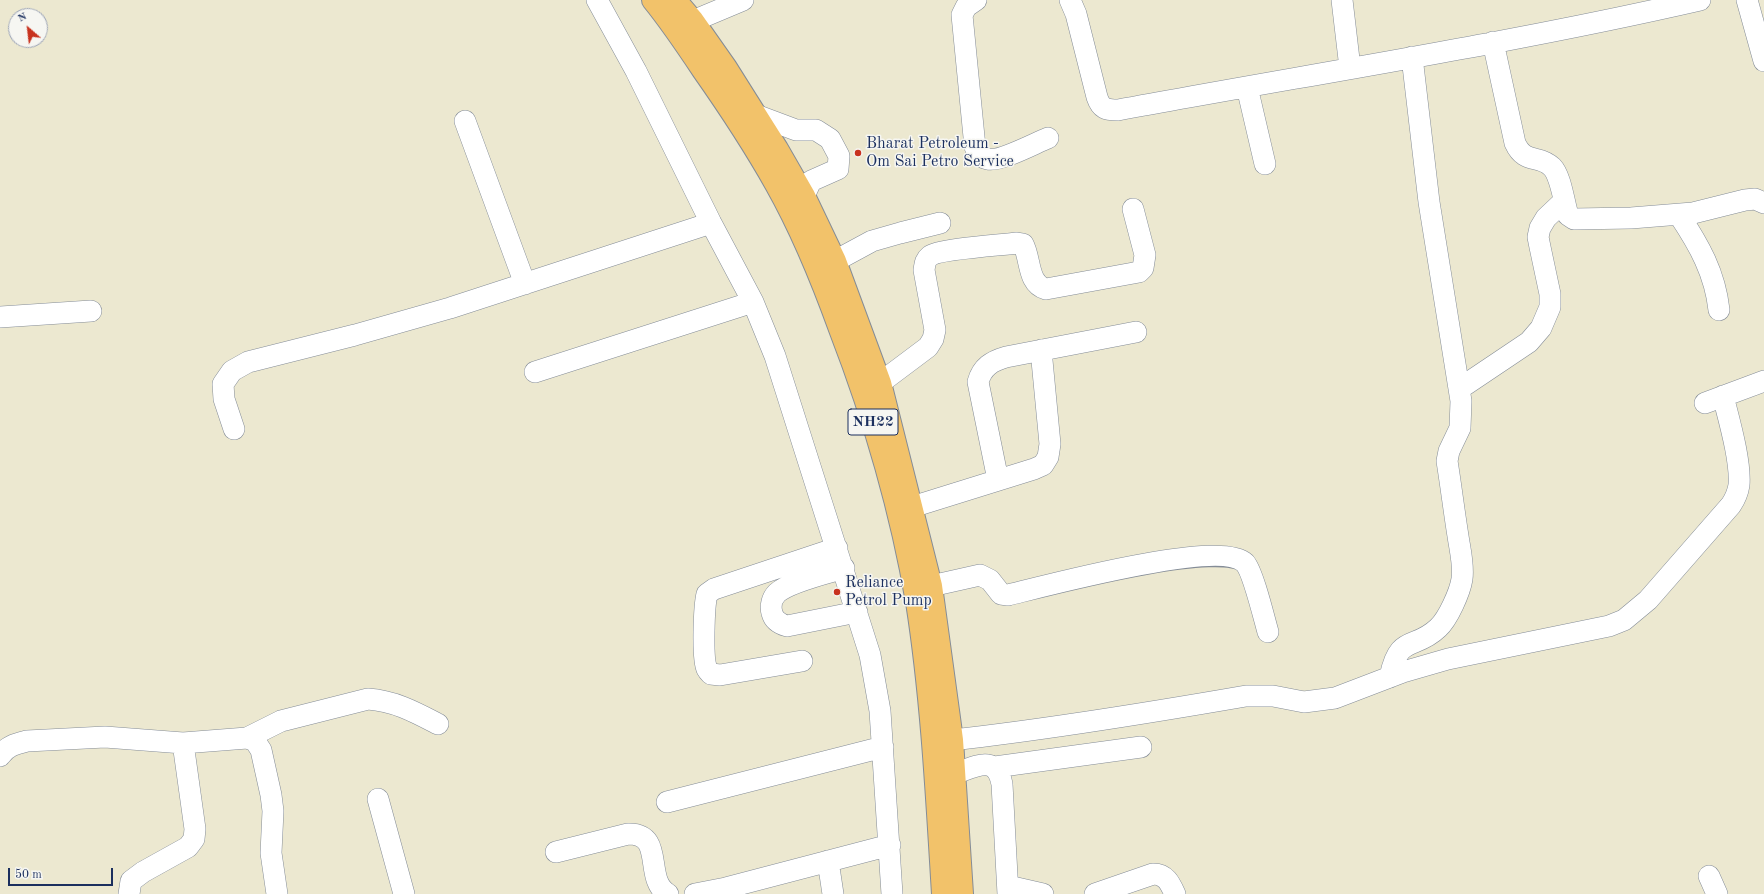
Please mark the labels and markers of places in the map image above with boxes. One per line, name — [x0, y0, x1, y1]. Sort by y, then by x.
place label: Bharat Petroleum - Om Sai Petro Service — [866, 134, 1014, 172]
marker: Bharat Petroleum - Om Sai Petro Service — [853, 148, 863, 158]
place label: Reliance Petrol Pump — [845, 573, 932, 611]
marker: Reliance Petrol Pump — [832, 587, 842, 597]

